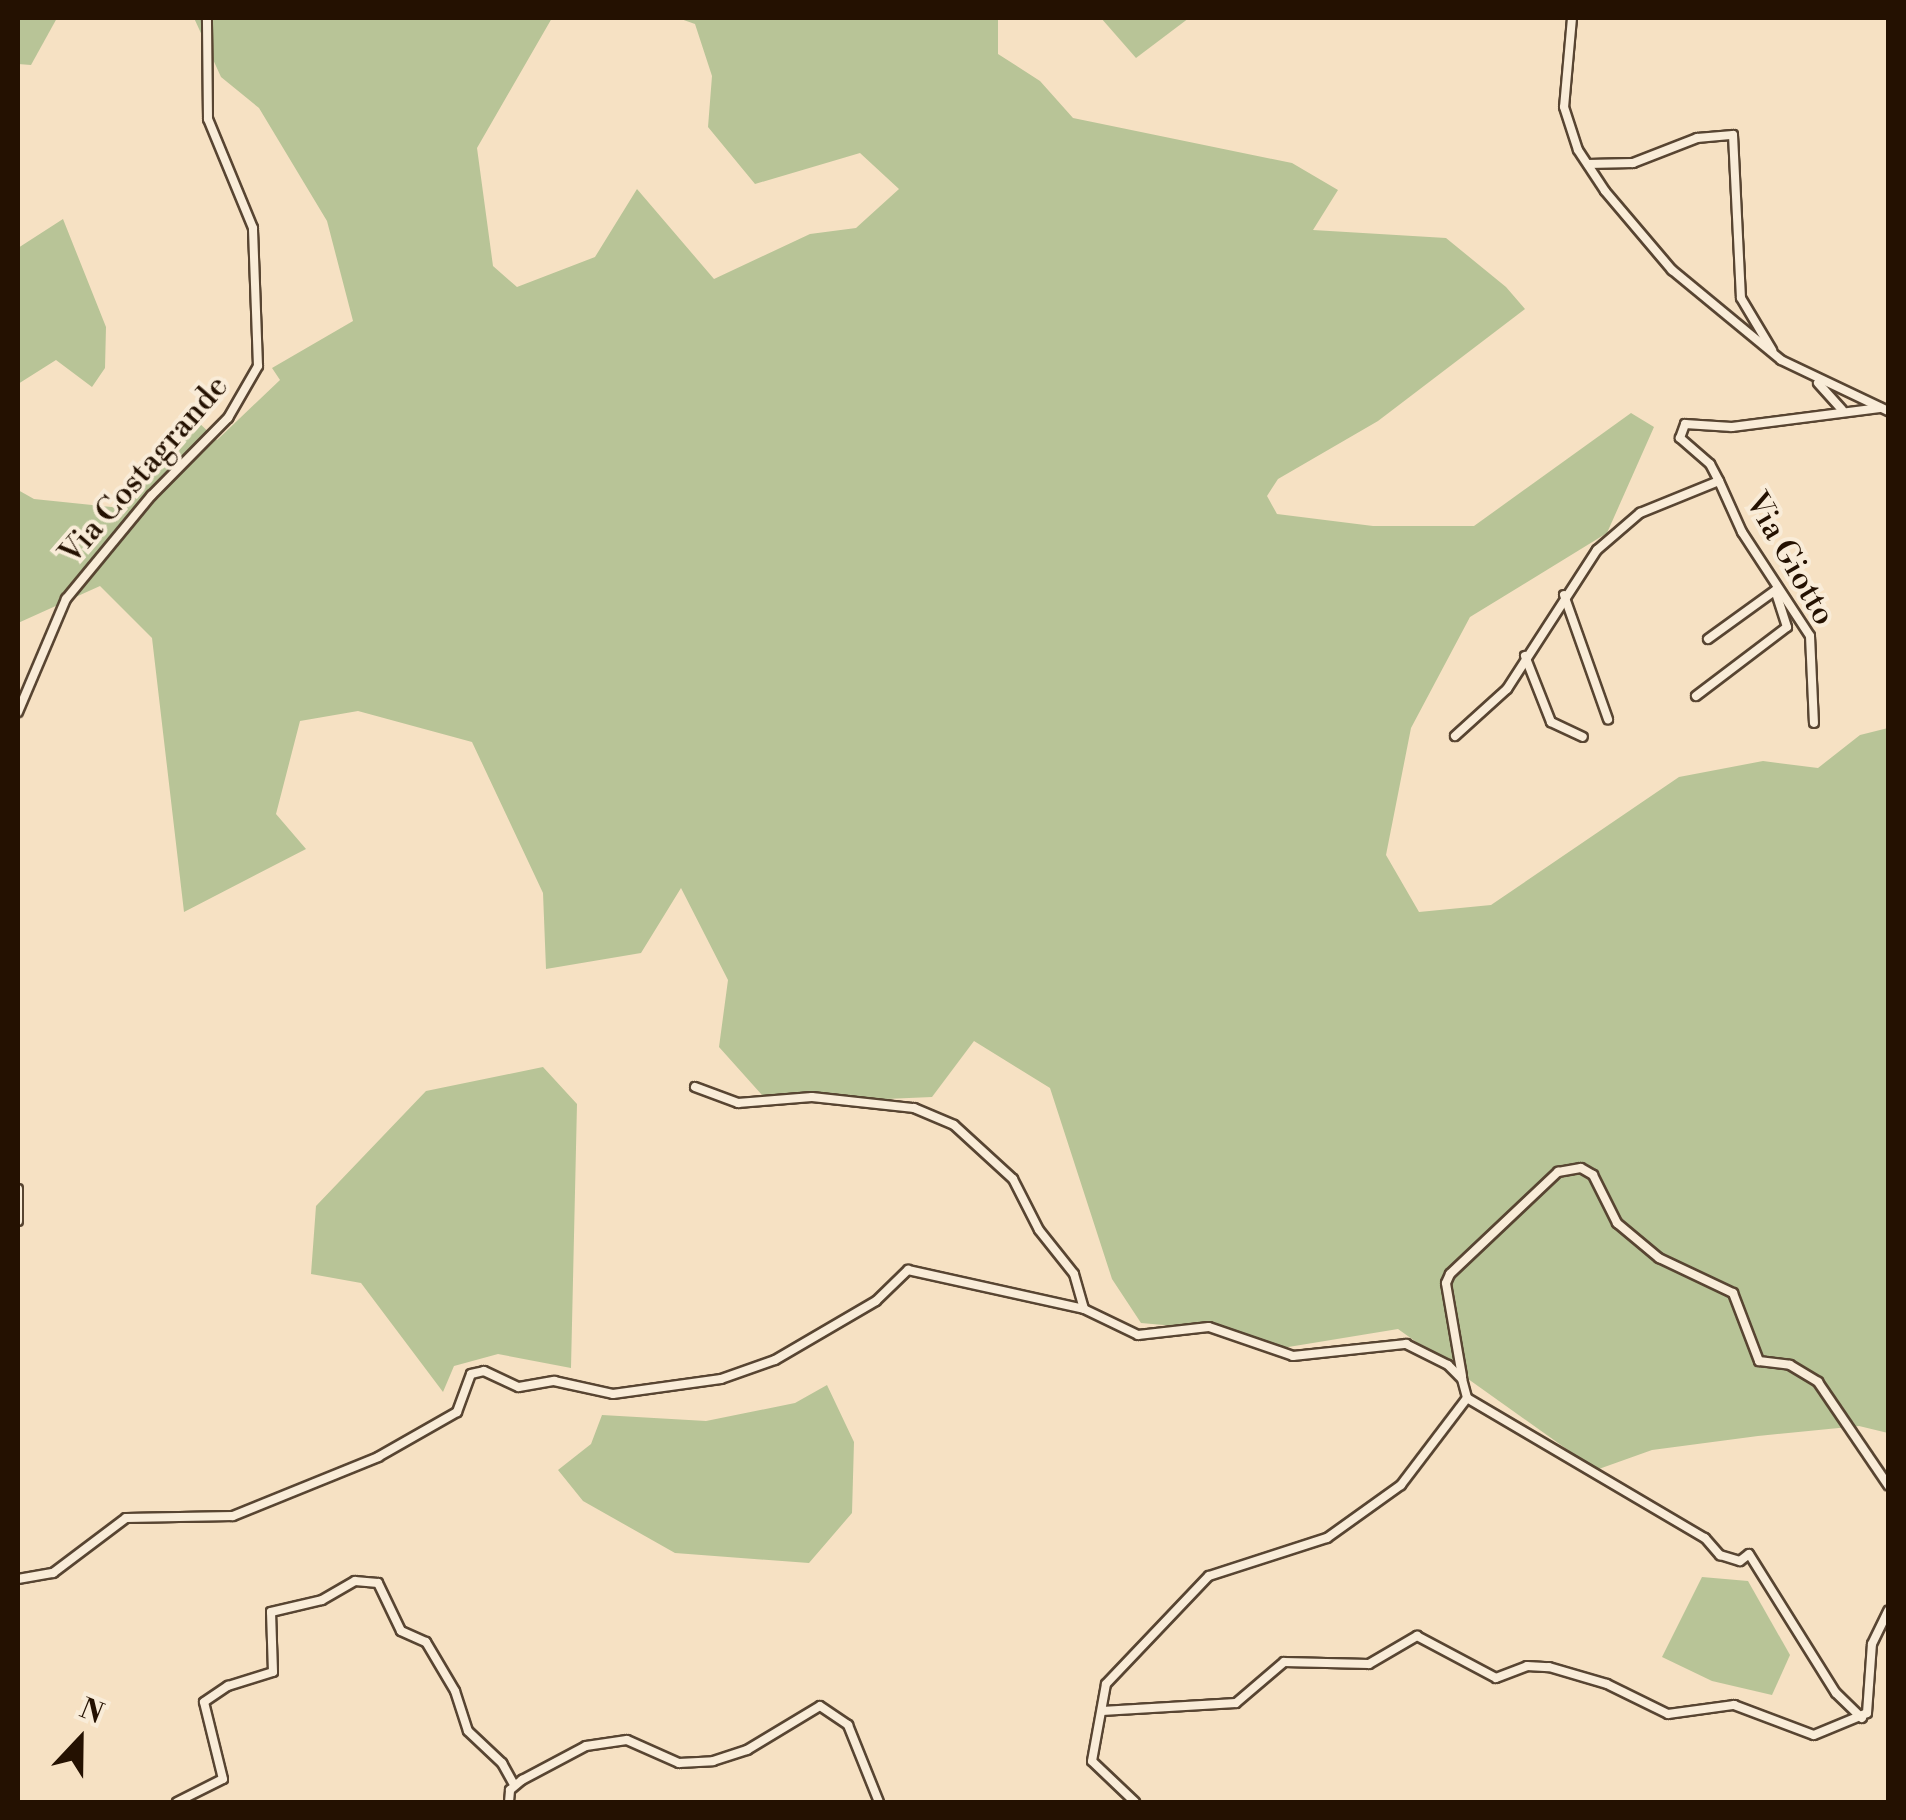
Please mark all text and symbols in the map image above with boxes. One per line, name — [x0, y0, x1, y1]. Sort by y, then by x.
street label: Via Costagrande — [52, 368, 236, 572]
street label: Via Giotto — [1737, 486, 1843, 632]
north arrow — [30, 1690, 130, 1790]
text: N — [75, 1691, 108, 1732]

